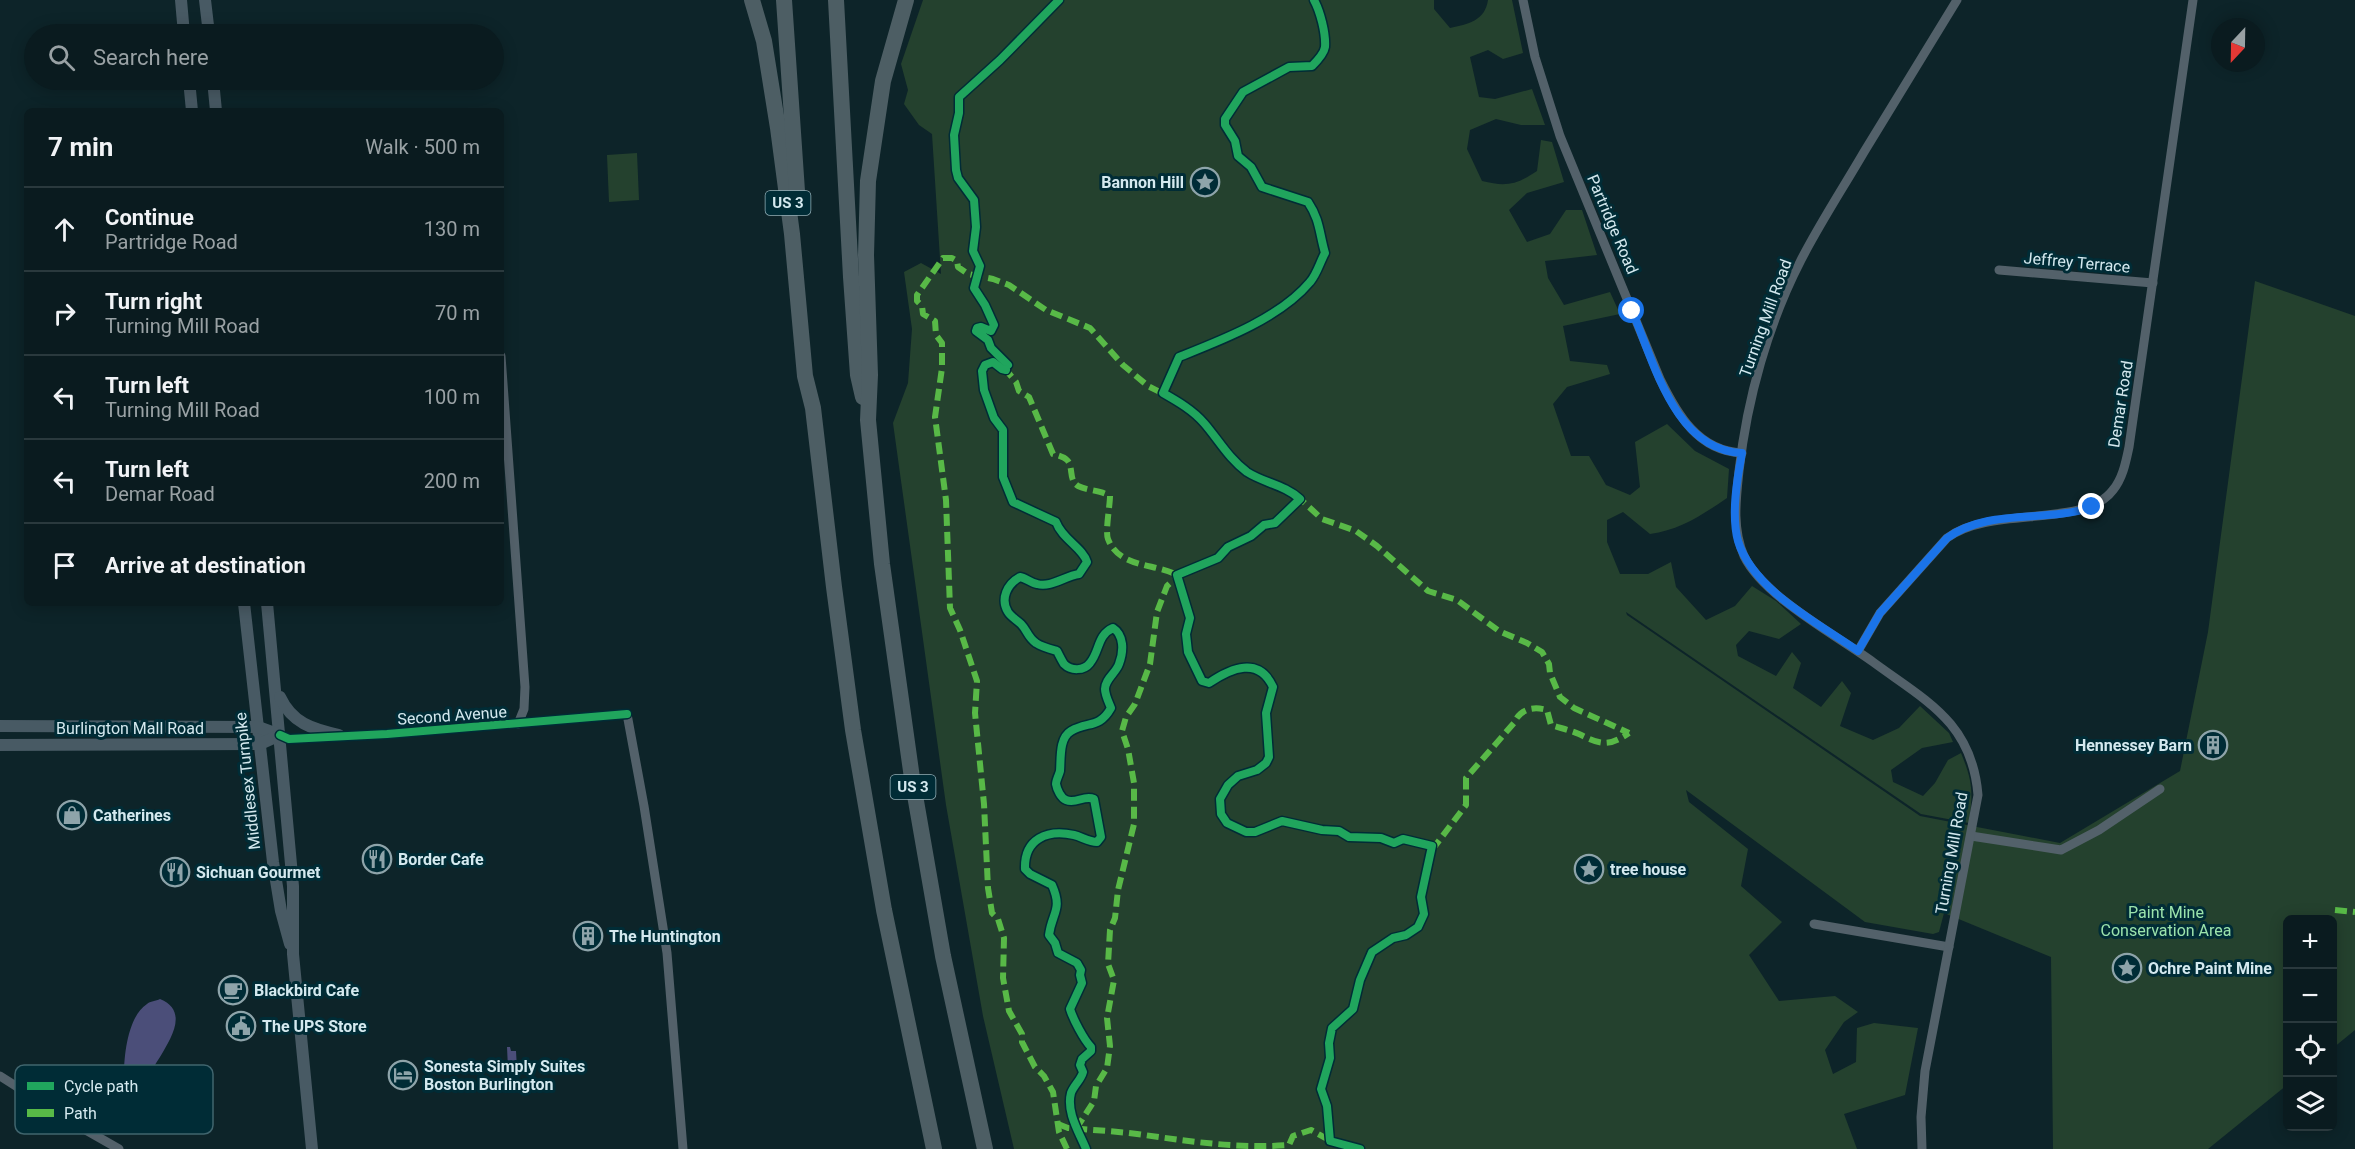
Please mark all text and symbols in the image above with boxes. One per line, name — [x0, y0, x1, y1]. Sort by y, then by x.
north arrow — [2211, 18, 2265, 72]
search box — [24, 24, 504, 90]
icon: search — [45, 41, 78, 74]
text: Search here — [93, 45, 209, 70]
text: 7 min — [48, 132, 113, 162]
text: Walk · 500 m — [365, 135, 480, 159]
place icon: Bannon Hill — [1189, 166, 1221, 198]
street label: Partridge Road — [1583, 172, 1642, 277]
place label: Bannon Hill — [1101, 173, 1184, 192]
road number: US 3 — [766, 191, 810, 215]
text: Continue — [105, 205, 194, 230]
icon: ahead — [48, 213, 81, 246]
text: 130 m — [424, 217, 480, 241]
text: Partridge Road — [105, 230, 238, 254]
street label: Jeffrey Terrace — [2023, 248, 2131, 277]
street label: Turning Mill Road — [1735, 257, 1796, 380]
text: Turn right — [105, 289, 202, 314]
icon: right — [48, 297, 81, 330]
route start — [1618, 297, 1644, 323]
text: 70 m — [435, 301, 480, 325]
text: Turning Mill Road — [105, 314, 260, 338]
street label: Demar Road — [2104, 359, 2137, 449]
text: Turn left — [105, 373, 189, 398]
icon: left — [48, 381, 81, 414]
text: 100 m — [424, 385, 480, 409]
text: Turning Mill Road — [105, 398, 260, 422]
text: Turn left — [105, 457, 189, 482]
icon: left — [48, 465, 81, 498]
text: 200 m — [424, 469, 480, 493]
text: Demar Road — [105, 482, 215, 506]
route end — [2078, 493, 2104, 519]
icon: arrive — [48, 549, 81, 582]
text: Arrive at destination — [105, 553, 306, 578]
street label: Second Avenue — [397, 702, 507, 729]
street label: Middlesex Turnpike — [231, 711, 264, 850]
street label: Burlington Mall Road — [56, 719, 204, 738]
building icon: Hennessey Barn — [2197, 729, 2229, 761]
place label: Hennessey Barn — [2075, 736, 2192, 755]
road number: US 3 — [890, 775, 936, 799]
street label: Turning Mill Road — [1931, 790, 1972, 916]
shop icon: Catherines — [56, 799, 88, 831]
place label: Catherines — [93, 806, 171, 825]
restaurant icon: Border Cafe — [361, 843, 393, 875]
place label: Border Cafe — [398, 850, 484, 869]
place icon: tree house — [1573, 853, 1605, 885]
restaurant icon: Sichuan Gourmet — [159, 856, 191, 888]
place label: tree house — [1610, 860, 1687, 879]
place label: Sichuan Gourmet — [196, 863, 321, 882]
park label: Paint Mine Conservation Area — [2101, 903, 2231, 940]
map controls — [2283, 915, 2337, 1131]
button: + — [2283, 915, 2337, 969]
building icon: The Huntington — [572, 920, 604, 952]
place label: The Huntington — [609, 927, 721, 946]
place icon: Ochre Paint Mine — [2111, 952, 2143, 984]
place label: Ochre Paint Mine — [2148, 959, 2272, 978]
button: − — [2283, 969, 2337, 1023]
cafe icon: Blackbird Cafe — [217, 974, 249, 1006]
place label: Blackbird Cafe — [254, 981, 359, 1000]
public building icon: The UPS Store — [225, 1010, 257, 1042]
place label: The UPS Store — [262, 1017, 367, 1036]
button: locate — [2283, 1023, 2337, 1077]
place label: Sonesta Simply Suites Boston Burlington — [424, 1057, 585, 1094]
hotel icon: Sonesta Simply Suites Boston Burlington — [387, 1059, 419, 1091]
legend — [15, 1065, 213, 1134]
text: Cycle path — [64, 1077, 138, 1096]
button: layers — [2283, 1077, 2337, 1131]
text: Path — [64, 1104, 97, 1123]

